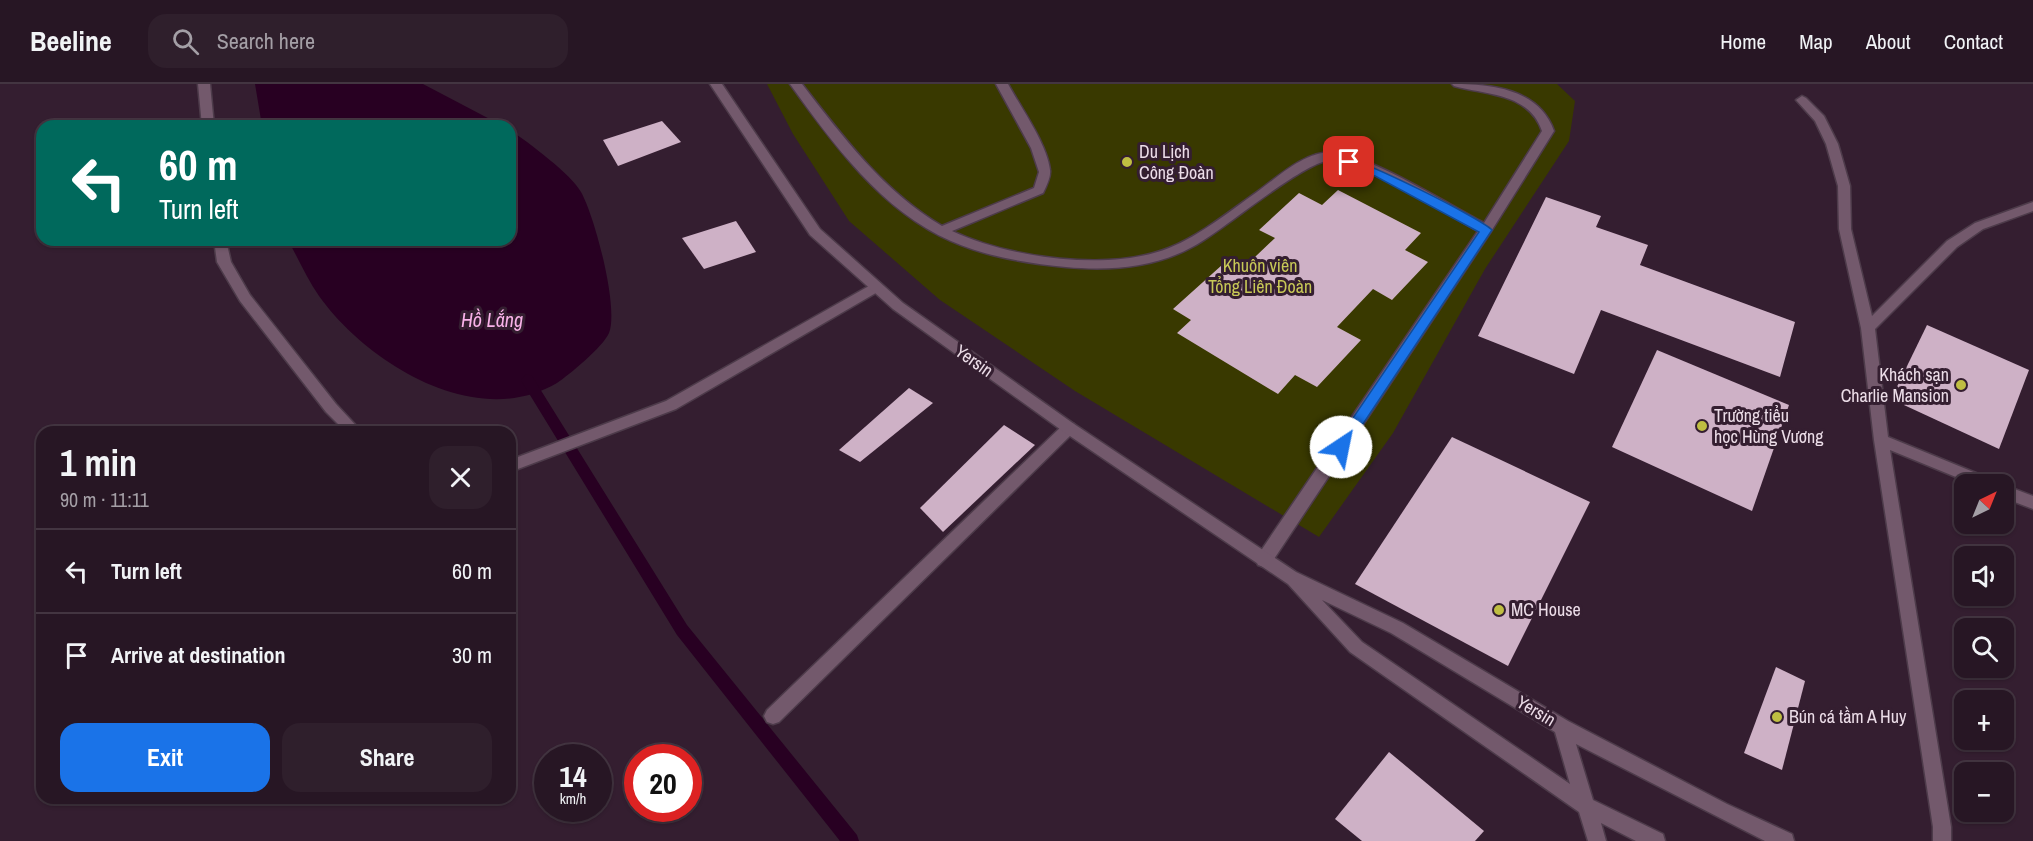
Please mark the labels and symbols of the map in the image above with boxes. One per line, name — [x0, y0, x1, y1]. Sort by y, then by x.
pin — [1323, 136, 1374, 187]
place label: Du Lịch Công Đoàn — [1139, 139, 1214, 185]
marker: Du Lịch Công Đoàn — [1120, 155, 1134, 169]
park label: Khuôn viên Tổng Liên Đoàn — [1208, 253, 1312, 299]
water label: Hồ Lắng — [461, 306, 523, 333]
street label: Yersin — [950, 338, 998, 383]
place label: Khách sạn Charlie Mansion — [1841, 362, 1949, 408]
marker: Khách sạn Charlie Mansion — [1954, 378, 1968, 392]
place label: Trường tiểu học Hùng Vương — [1714, 403, 1824, 449]
position arrow — [1309, 415, 1373, 479]
marker: Trường tiểu học Hùng Vương — [1695, 419, 1709, 433]
north arrow — [1954, 474, 2014, 534]
place label: MC House — [1511, 597, 1581, 622]
marker: MC House — [1492, 603, 1506, 617]
street label: Yersin — [1512, 689, 1560, 732]
place label: Bún cá tầm A Huy — [1789, 704, 1907, 729]
marker: Bún cá tầm A Huy — [1770, 710, 1784, 724]
speed limit sign: 20 — [624, 744, 702, 822]

